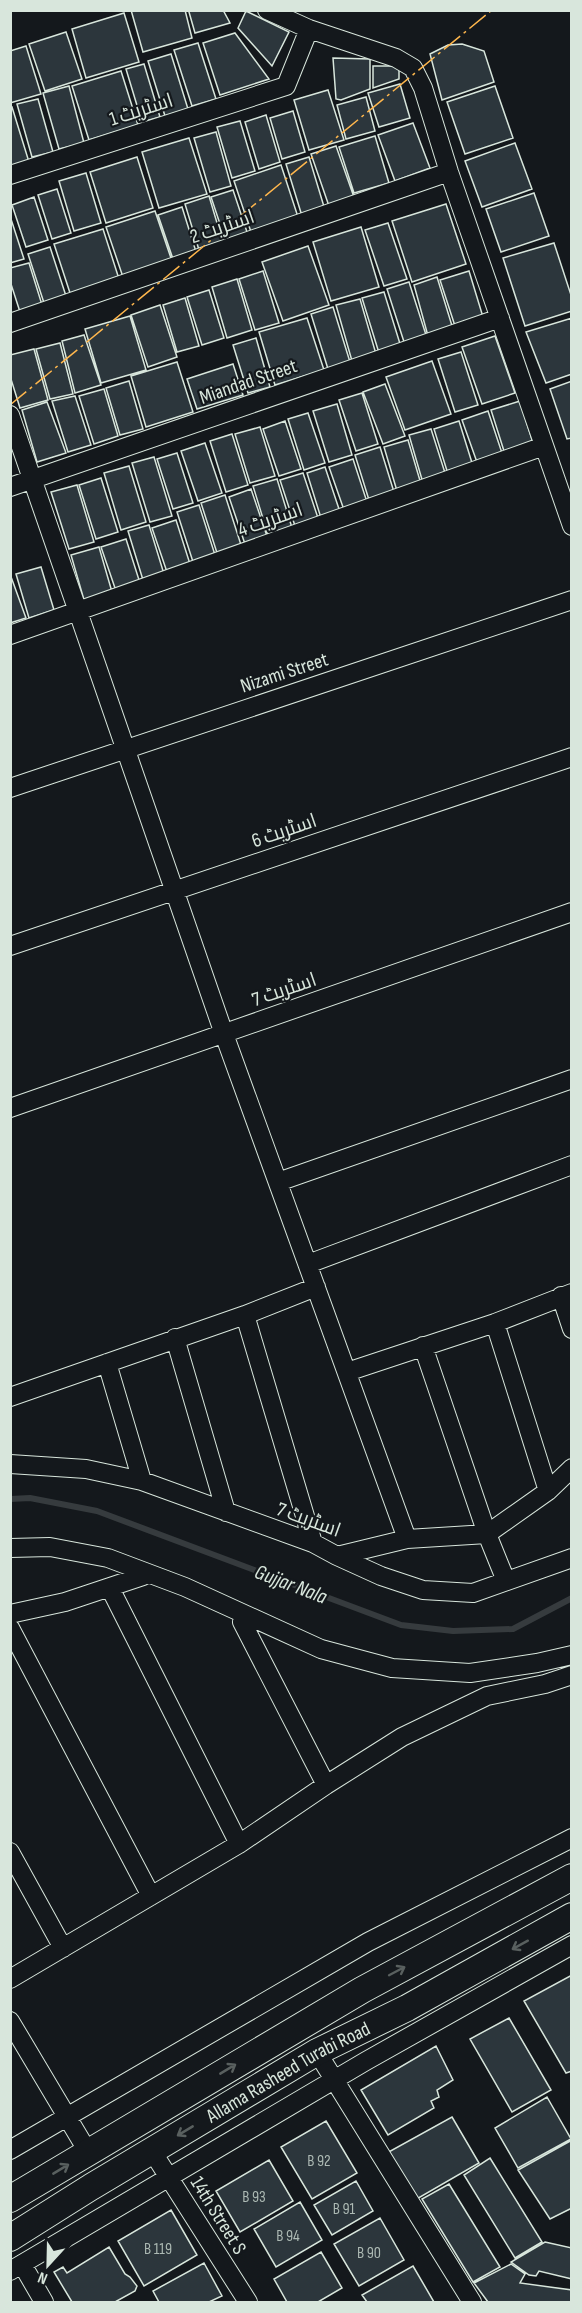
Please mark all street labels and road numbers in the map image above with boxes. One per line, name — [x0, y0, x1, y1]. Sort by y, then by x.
street label: اسٹریٹ 1 — [106, 88, 176, 132]
street label: اسٹریٹ 2 — [187, 205, 258, 249]
street label: Miandad Street — [196, 354, 300, 410]
street label: اسٹریٹ 4 — [235, 498, 306, 542]
street label: Nizami Street — [237, 648, 331, 698]
street label: اسٹریٹ 6 — [249, 809, 320, 853]
street label: اسٹریٹ 7 — [249, 968, 320, 1012]
street label: اسٹریٹ 7 — [273, 1497, 344, 1543]
street label: Allama Rasheed Turabi Road — [201, 2017, 374, 2129]
street label: 14th Street S — [185, 2172, 251, 2259]

